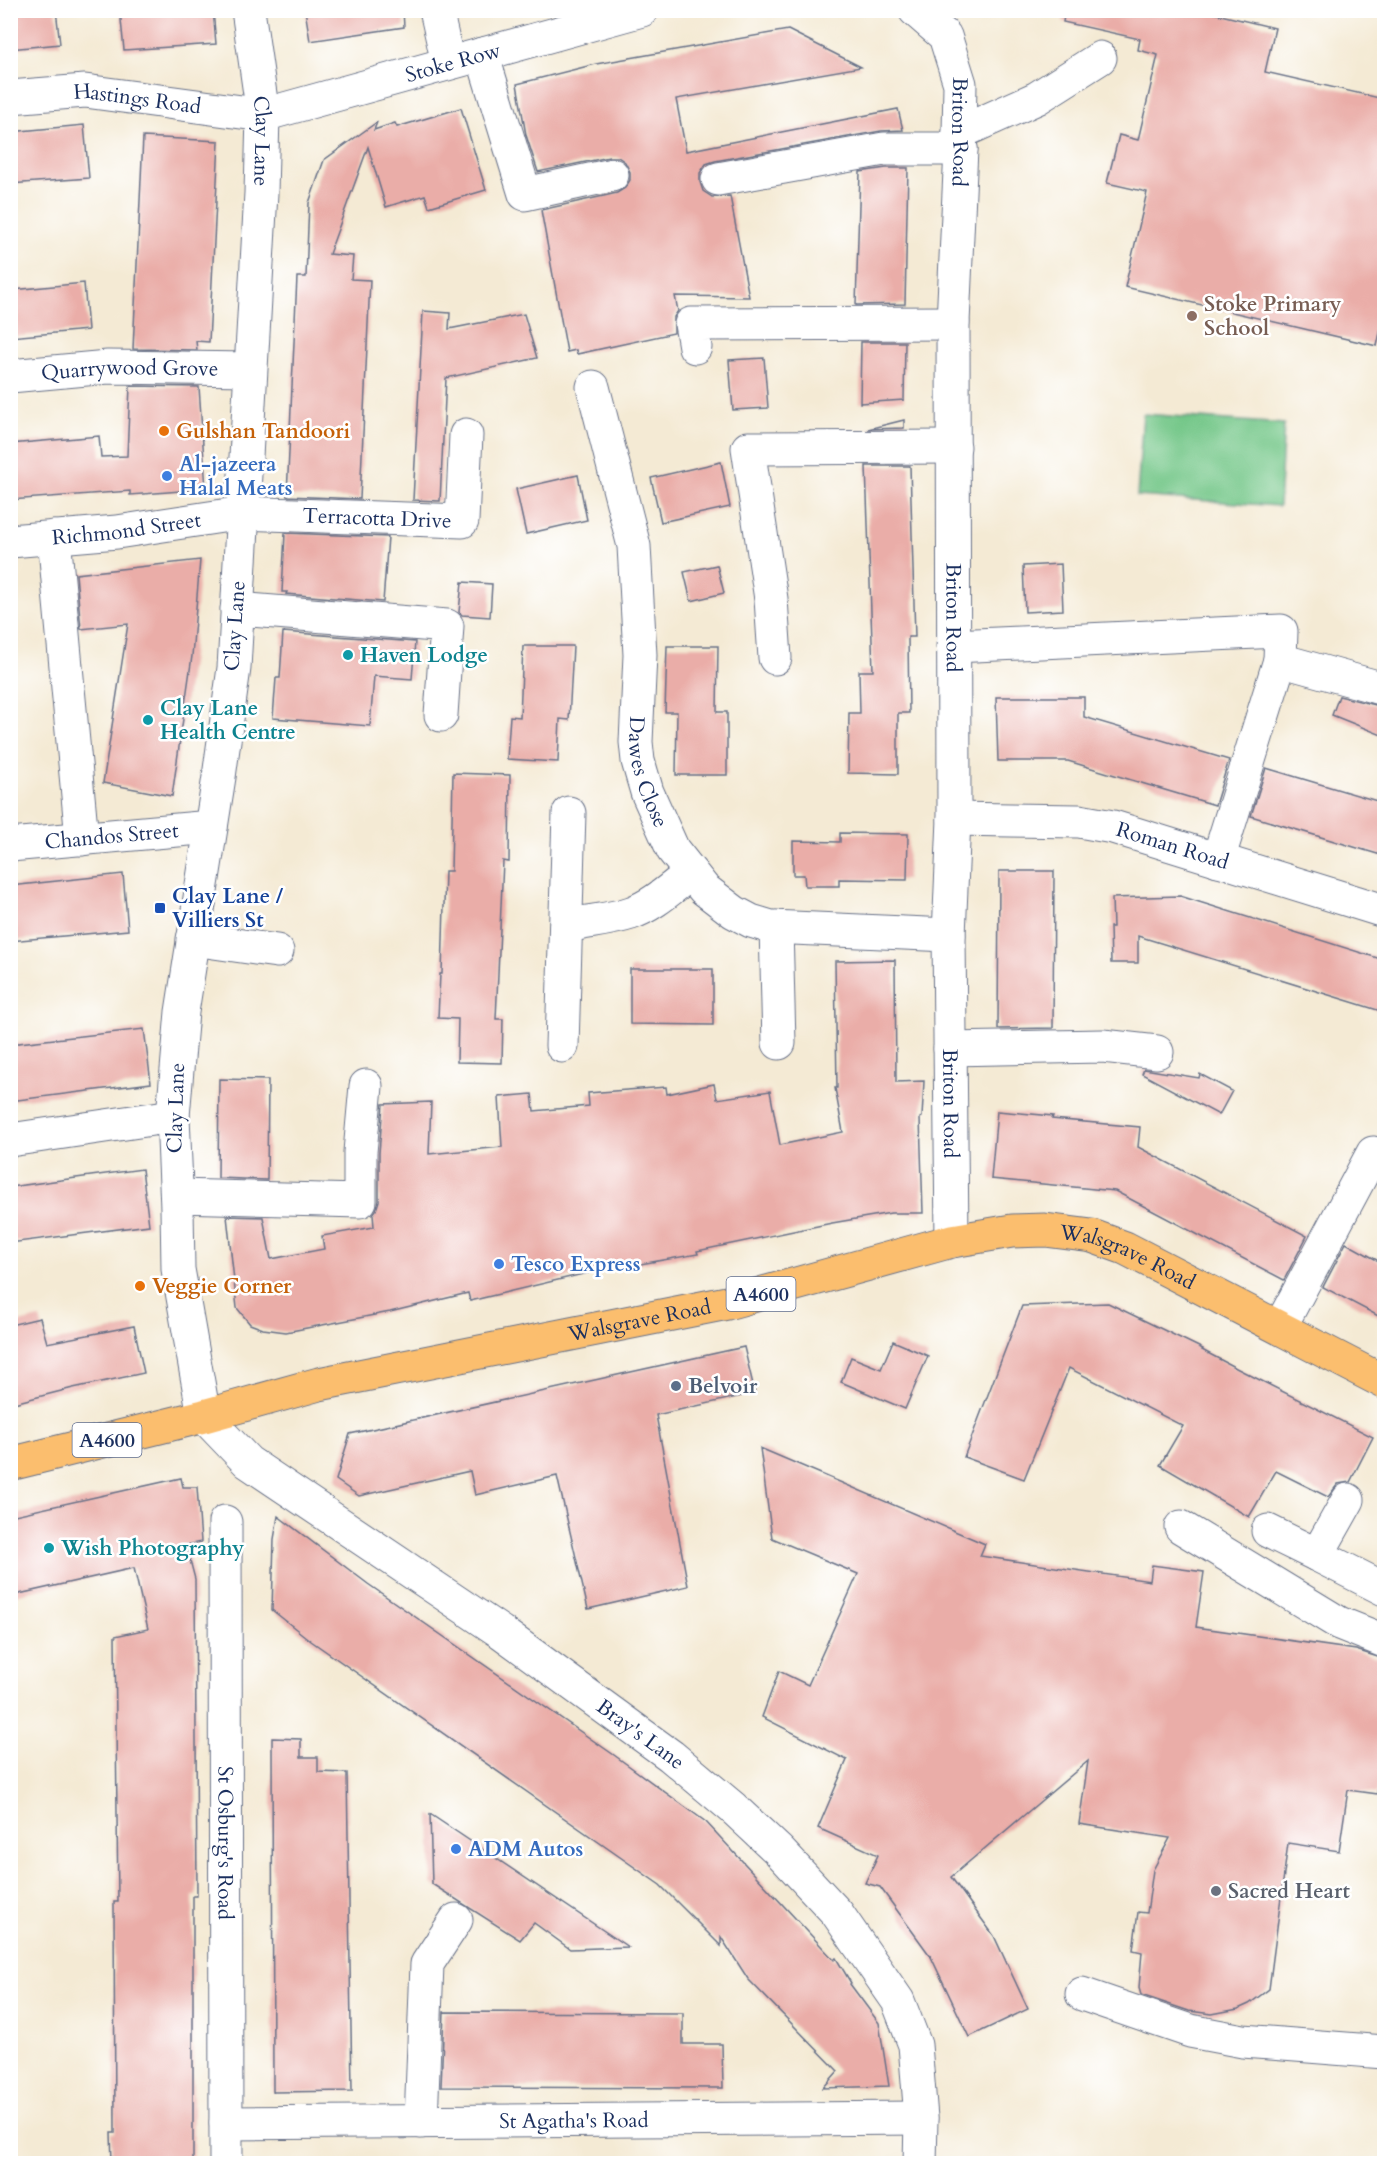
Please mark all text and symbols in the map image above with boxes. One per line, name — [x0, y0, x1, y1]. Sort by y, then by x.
street label: Stoke Row — [402, 35, 504, 89]
street label: Hastings Road — [72, 76, 203, 121]
street label: Briton Road — [944, 77, 976, 187]
street label: Clay Lane — [246, 94, 278, 187]
place label: Stoke Primary School — [1204, 290, 1342, 343]
marker: Stoke Primary School — [1185, 309, 1199, 323]
street label: Quarrywood Grove — [40, 352, 218, 388]
place label: Gulshan Tandoori — [176, 417, 351, 446]
marker: Gulshan Tandoori — [157, 424, 171, 438]
place label: Al-jazeera Halal Meats — [179, 450, 292, 503]
marker: Al-jazeera Halal Meats — [160, 469, 174, 483]
street label: Terracotta Drive — [302, 501, 452, 535]
street label: Richmond Street — [51, 505, 203, 552]
street label: Briton Road — [939, 563, 968, 673]
street label: Clay Lane — [217, 580, 253, 672]
place label: Haven Lodge — [360, 641, 488, 670]
marker: Haven Lodge — [341, 648, 355, 662]
place label: Clay Lane Health Centre — [160, 694, 296, 747]
marker: Clay Lane Health Centre — [141, 713, 155, 727]
street label: Dawes Close — [621, 716, 676, 832]
street label: Roman Road — [1113, 814, 1233, 877]
street label: Chandos Street — [43, 815, 180, 856]
place label: Clay Lane / Villiers St — [172, 882, 284, 935]
marker: Clay Lane / Villiers St — [153, 901, 167, 915]
street label: Briton Road — [936, 1049, 966, 1159]
street label: Clay Lane — [160, 1062, 192, 1154]
street label: Walsgrave Road — [1057, 1217, 1201, 1297]
place label: Tesco Express — [511, 1250, 641, 1279]
marker: Tesco Express — [492, 1257, 506, 1271]
place label: Veggie Corner — [152, 1272, 292, 1301]
road number: A4600 — [726, 1277, 795, 1311]
marker: Veggie Corner — [133, 1279, 147, 1293]
street label: Walsgrave Road — [565, 1292, 714, 1349]
place label: Belvoir — [688, 1372, 758, 1401]
marker: Belvoir — [669, 1379, 683, 1393]
road number: A4600 — [72, 1423, 142, 1457]
place label: Wish Photography — [60, 1534, 244, 1563]
marker: Wish Photography — [42, 1541, 56, 1555]
street label: Bray's Lane — [591, 1692, 691, 1776]
street label: St Osburg's Road — [211, 1766, 240, 1920]
place label: ADM Autos — [468, 1835, 583, 1864]
marker: ADM Autos — [449, 1842, 463, 1856]
place label: Sacred Heart — [1228, 1877, 1350, 1906]
marker: Sacred Heart — [1209, 1884, 1223, 1898]
street label: St Agatha's Road — [499, 2105, 649, 2136]

